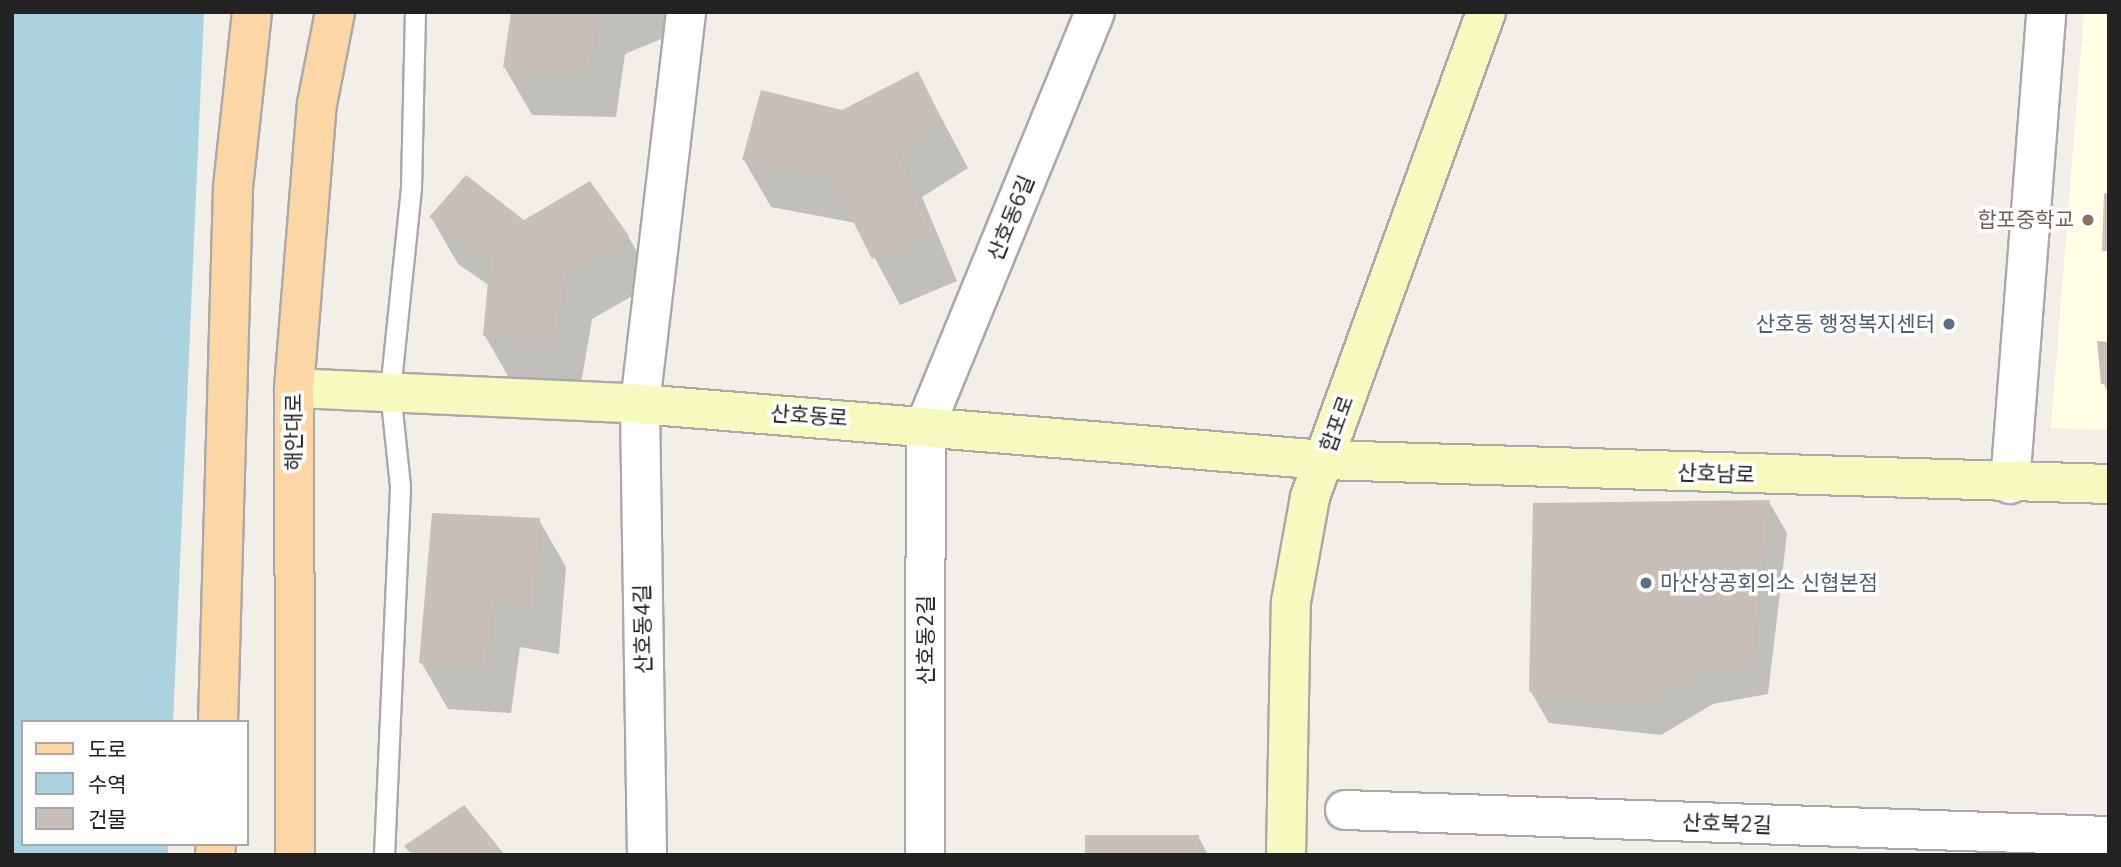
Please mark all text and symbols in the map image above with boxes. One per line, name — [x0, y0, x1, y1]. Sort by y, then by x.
street label: 산호동6길 — [982, 172, 1040, 264]
place label: 합포중학교 — [1977, 207, 2074, 233]
marker: 합포중학교 — [2080, 212, 2096, 228]
place label: 산호동 행정복지센터 — [1756, 311, 1935, 337]
marker: 산호동 행정복지센터 — [1941, 316, 1957, 332]
street label: 합포로 — [1315, 392, 1359, 456]
street label: 해안대로 — [281, 393, 307, 471]
street label: 산호동로 — [770, 401, 848, 431]
street label: 산호남로 — [1677, 460, 1755, 488]
place label: 마산상공회의소 신협본점 — [1660, 570, 1878, 596]
marker: 마산상공회의소 신협본점 — [1638, 575, 1654, 591]
street label: 산호동4길 — [630, 584, 656, 674]
street label: 산호동2길 — [913, 595, 939, 685]
legend — [21, 720, 248, 846]
text: 도로 — [88, 736, 127, 764]
text: 수역 — [88, 771, 127, 799]
text: 건물 — [88, 806, 127, 834]
street label: 산호북2길 — [1682, 810, 1772, 838]

